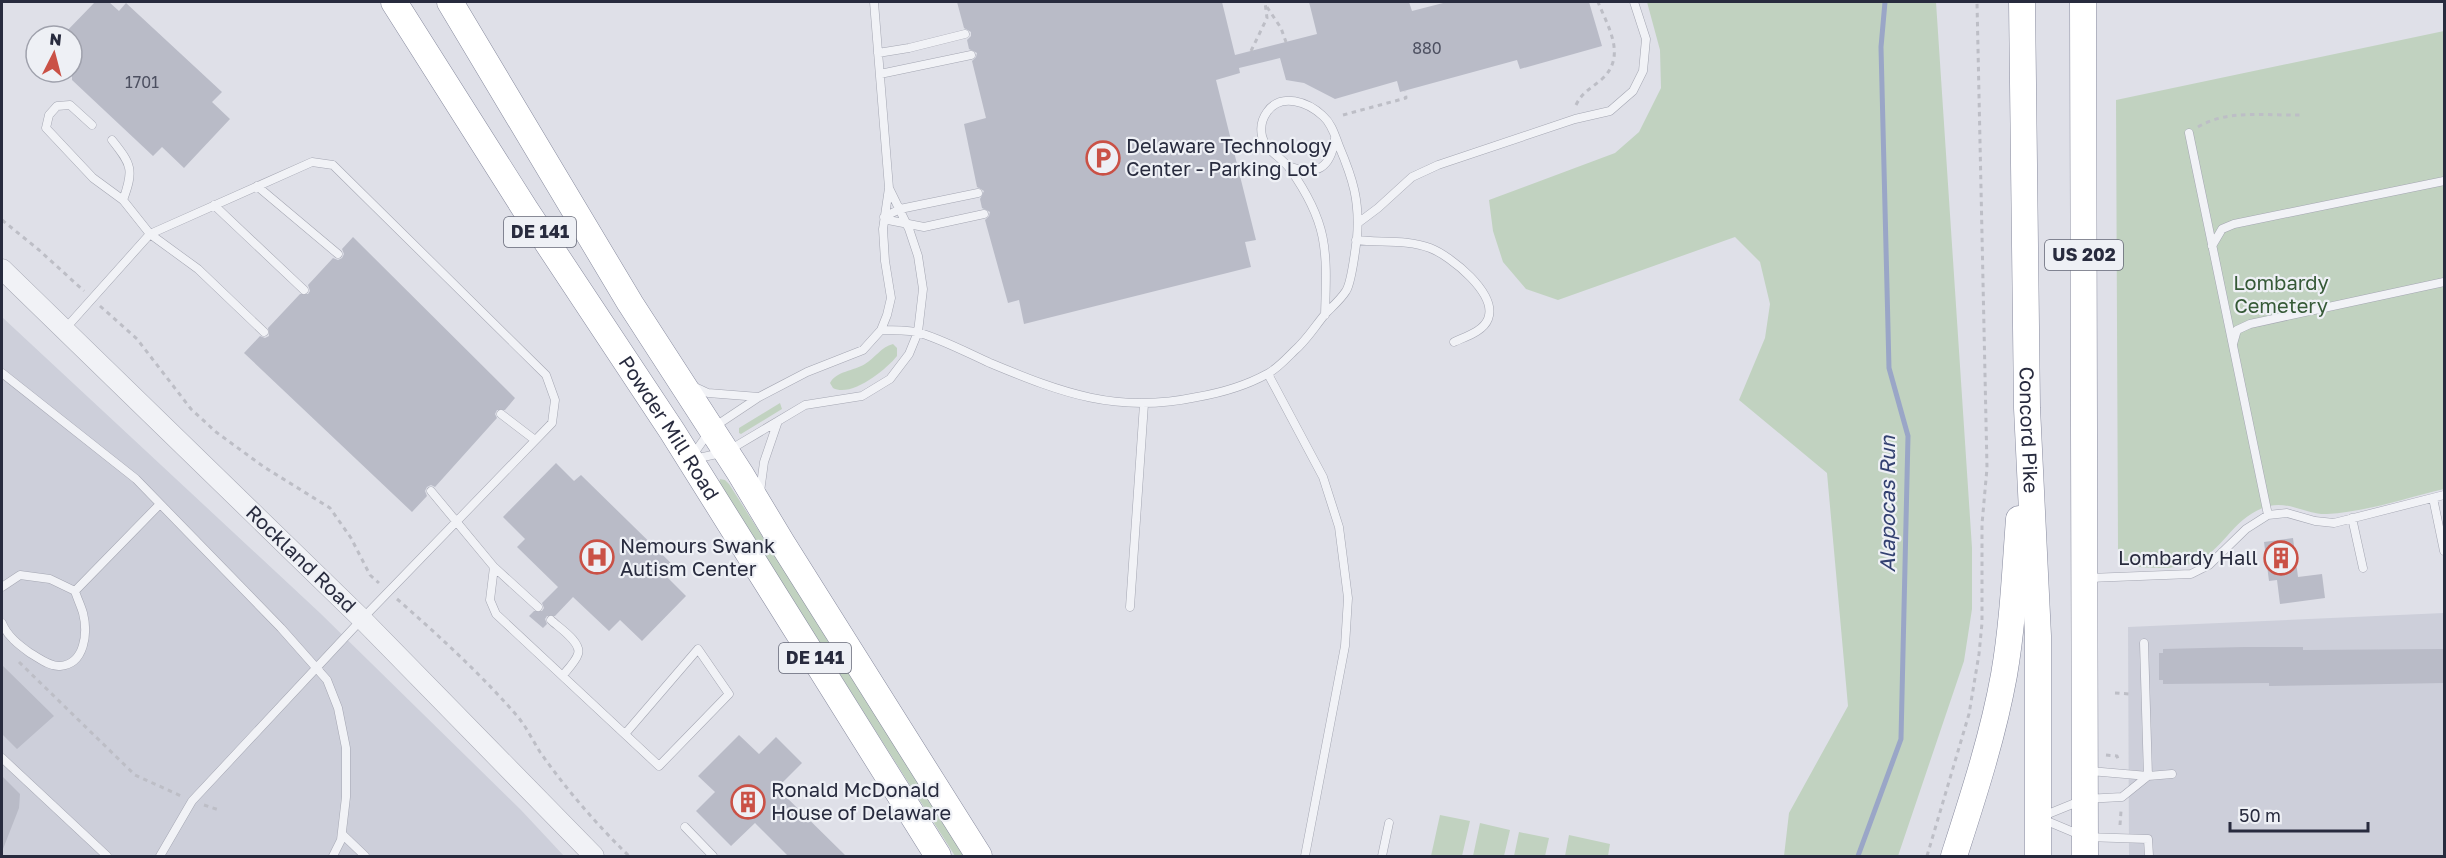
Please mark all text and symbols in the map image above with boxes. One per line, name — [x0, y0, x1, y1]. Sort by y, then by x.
north arrow — [24, 24, 84, 84]
text: N — [48, 29, 63, 50]
house number: 880 — [1412, 38, 1442, 58]
house number: 1701 — [125, 72, 159, 92]
place label: Delaware Technology Center - Parking Lot — [1126, 133, 1332, 180]
parking icon: Delaware Technology Center - Parking Lot — [1085, 140, 1121, 176]
road number: DE 141 — [504, 217, 576, 247]
road number: US 202 — [2045, 240, 2123, 270]
park label: Lombardy Cemetery — [2233, 270, 2329, 317]
street label: Powder Mill Road — [614, 351, 725, 504]
street label: Concord Pike — [2015, 366, 2044, 494]
water label: Alapocas Run — [1874, 434, 1900, 572]
street label: Rockland Road — [242, 500, 362, 617]
place label: Nemours Swank Autism Center — [620, 533, 775, 580]
hospital icon: Nemours Swank Autism Center — [579, 539, 615, 575]
building icon: Lombardy Hall — [2263, 540, 2299, 576]
place label: Lombardy Hall — [2118, 545, 2258, 569]
road number: DE 141 — [779, 643, 851, 673]
place label: Ronald McDonald House of Delaware — [771, 777, 951, 824]
building icon: Ronald McDonald House of Delaware — [730, 784, 766, 820]
scale bar — [2230, 795, 2368, 833]
text: 50 m — [2239, 804, 2281, 826]

